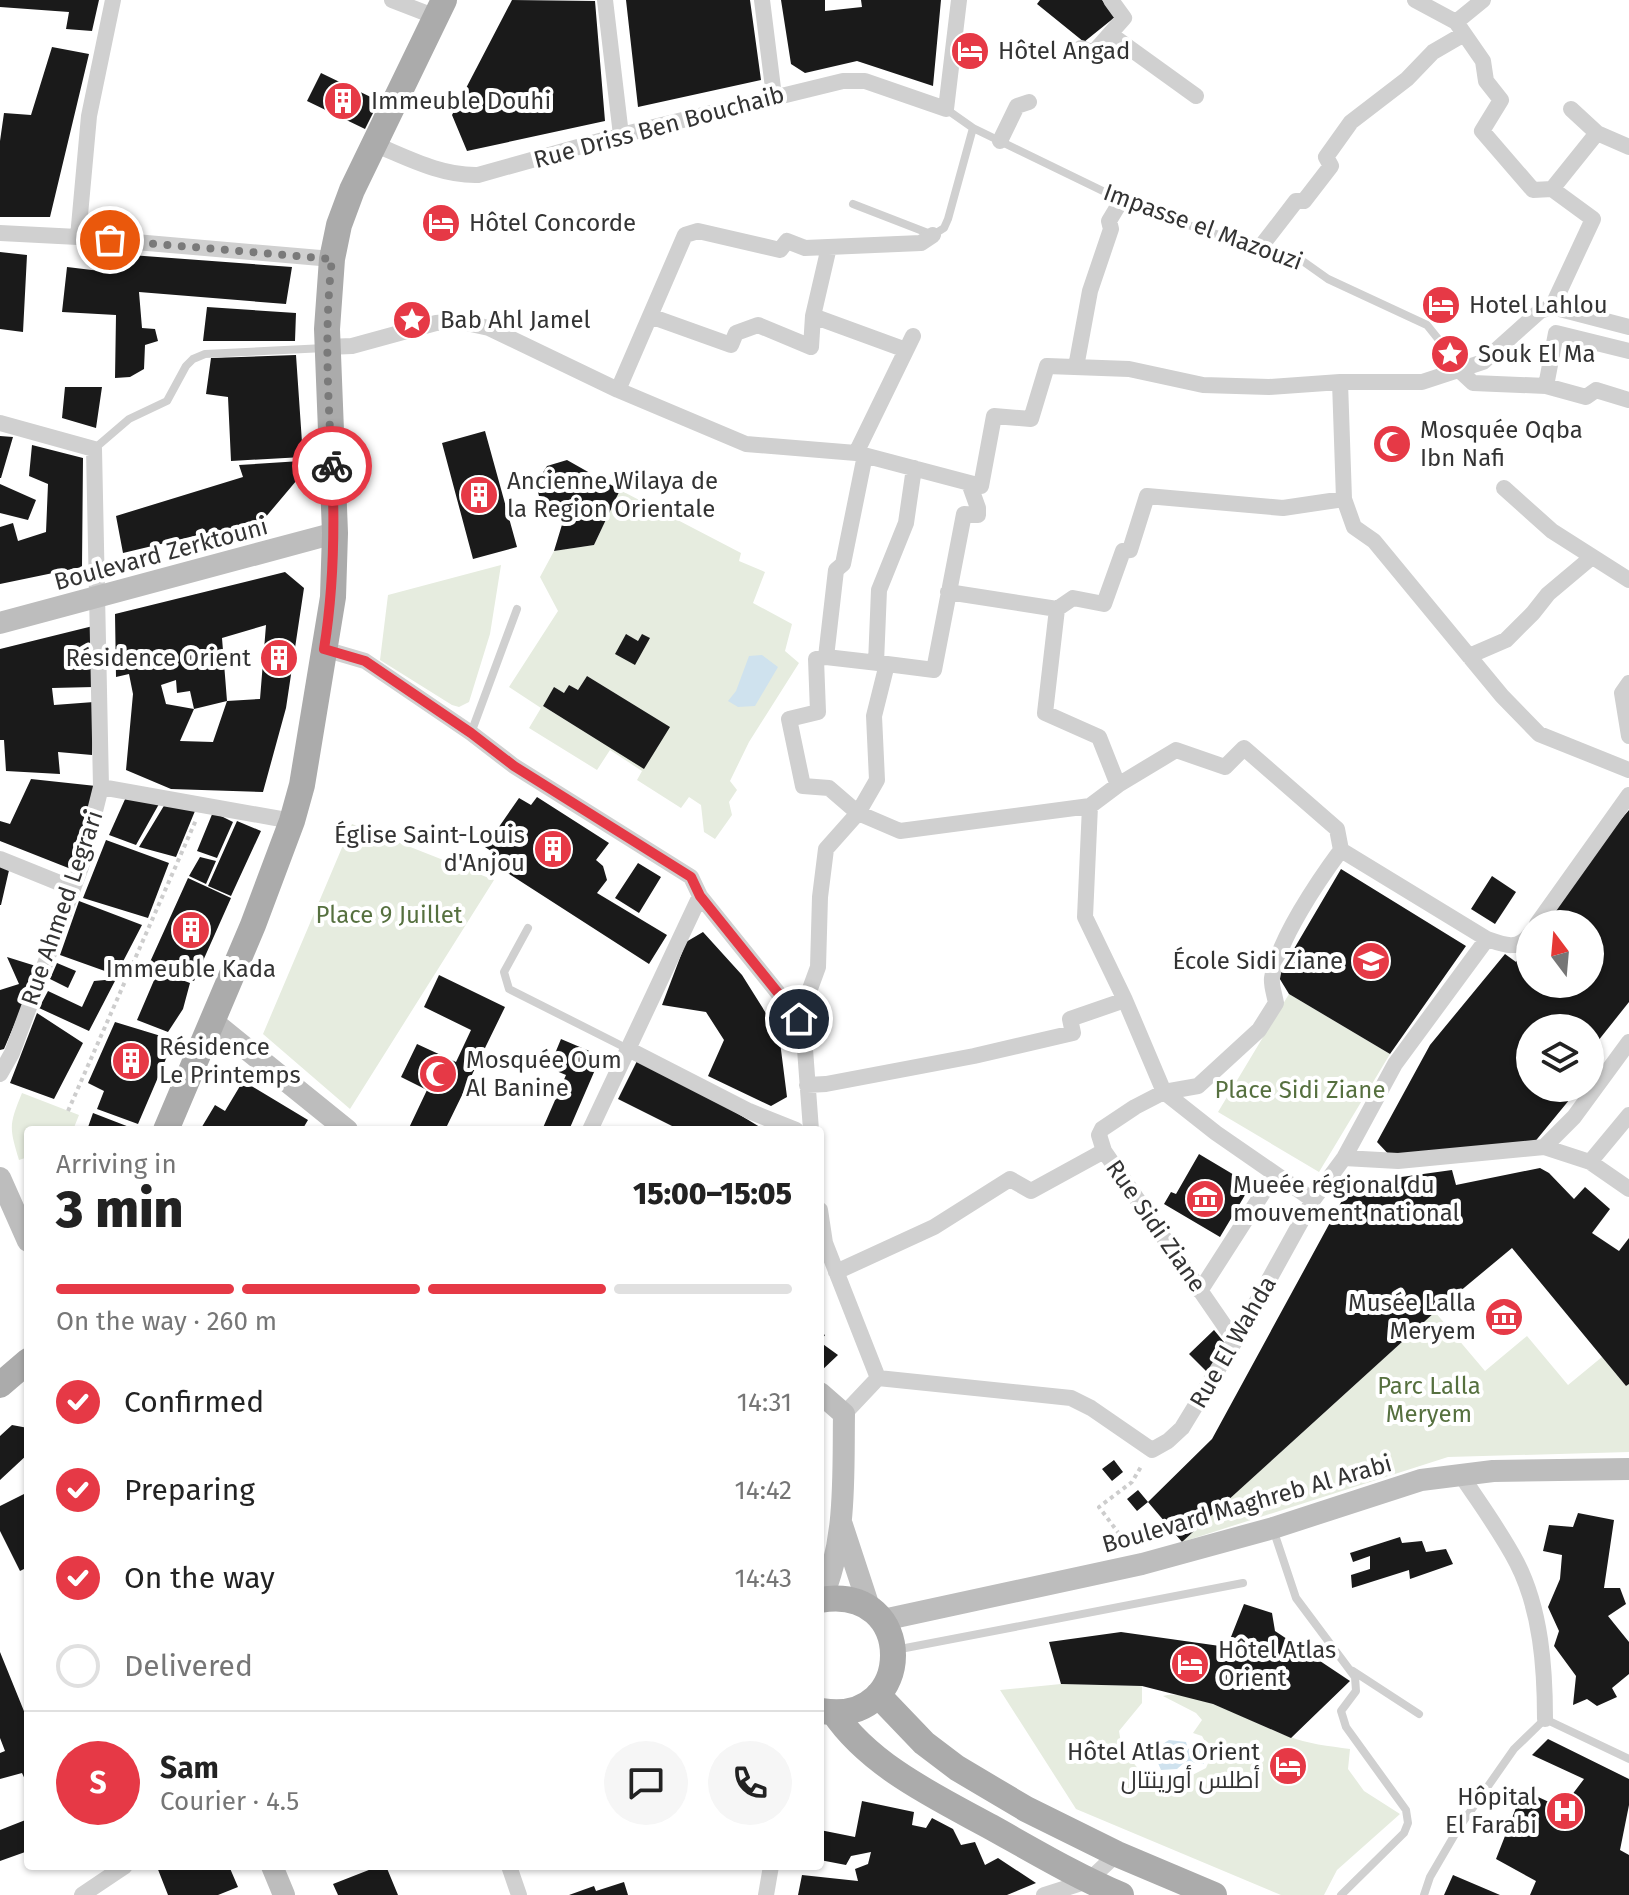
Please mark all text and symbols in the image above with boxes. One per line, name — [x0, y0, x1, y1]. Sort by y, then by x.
hotel icon: Hôtel Angad — [949, 30, 991, 72]
place label: Hôtel Angad — [998, 37, 1130, 65]
building icon: Immeuble Douhi — [322, 80, 364, 122]
street label: Rue Driss Ben Bouchaib — [531, 80, 787, 174]
place label: Immeuble Douhi — [371, 87, 551, 115]
street label: Impasse el Mazouzi — [1100, 178, 1306, 276]
hotel icon: Hôtel Concorde — [420, 202, 462, 244]
pin — [76, 206, 144, 274]
place label: Hôtel Concorde — [469, 209, 636, 237]
icon: bag — [88, 218, 132, 262]
hotel icon: Hotel Lahlou — [1420, 284, 1462, 326]
place label: Hotel Lahlou — [1469, 291, 1608, 319]
place icon: Bab Ahl Jamel — [391, 299, 433, 341]
place label: Bab Ahl Jamel — [440, 306, 591, 334]
place icon: Souk El Ma — [1429, 333, 1471, 375]
place label: Souk El Ma — [1478, 340, 1596, 368]
place label: Mosquée Oqba Ibn Nafi — [1420, 416, 1583, 472]
mosque icon: Mosquée Oqba Ibn Nafi — [1371, 423, 1413, 465]
courier — [292, 426, 372, 506]
icon: bike — [310, 444, 354, 488]
place label: Ancienne Wilaya de la Region Orientale — [507, 467, 718, 523]
building icon: Ancienne Wilaya de la Region Orientale — [458, 474, 500, 516]
street label: Boulevard Zerktouni — [51, 512, 271, 596]
building icon: Résidence Orient — [258, 637, 300, 679]
place label: Résidence Orient — [65, 644, 251, 672]
street label: Rue Ahmed Legrari — [15, 807, 109, 1009]
place label: Église Saint-Louis d'Anjou — [334, 820, 525, 877]
building icon: Église Saint-Louis d'Anjou — [532, 828, 574, 870]
park label: Place 9 Juillet — [316, 901, 463, 929]
building icon: Immeuble Kada — [170, 909, 212, 951]
north arrow — [1516, 910, 1604, 998]
map controls — [1516, 910, 1604, 1102]
school or university icon: École Sidi Ziane — [1350, 940, 1392, 982]
place label: École Sidi Ziane — [1172, 946, 1343, 975]
place label: Immeuble Kada — [106, 955, 276, 983]
pin — [765, 985, 833, 1053]
icon: home — [777, 997, 821, 1041]
button: layers — [1516, 1014, 1604, 1102]
place label: Résidence Le Printemps — [159, 1033, 301, 1089]
building icon: Résidence Le Printemps — [110, 1040, 152, 1082]
place label: Mosquée Oum Al Banine — [466, 1046, 622, 1102]
mosque icon: Mosquée Oum Al Banine — [417, 1053, 459, 1095]
park label: Place Sidi Ziane — [1215, 1076, 1385, 1104]
text: Arriving in — [56, 1149, 177, 1180]
street label: Rue Sidi Ziane — [1100, 1155, 1212, 1297]
place label: Mueée régional du mouvement national — [1233, 1171, 1460, 1227]
text: 15:00–15:05 — [633, 1176, 792, 1212]
text: 3 min — [56, 1178, 184, 1241]
museum icon: Mueée régional du mouvement national — [1184, 1178, 1226, 1220]
street label: Rue El Wahda — [1184, 1271, 1282, 1413]
place label: Musée Lalla Meryem — [1348, 1289, 1476, 1345]
museum icon: Musée Lalla Meryem — [1483, 1296, 1525, 1338]
text: On the way · 260 m — [56, 1306, 277, 1337]
park label: Parc Lalla Meryem — [1377, 1372, 1481, 1428]
icon: check — [56, 1380, 100, 1424]
text: Confirmed — [124, 1384, 264, 1420]
text: 14:31 — [737, 1387, 792, 1418]
street label: Boulevard Maghreb Al Arabi — [1099, 1449, 1395, 1559]
icon: check — [56, 1468, 100, 1512]
text: Preparing — [124, 1472, 255, 1508]
text: 14:42 — [735, 1475, 792, 1506]
icon: check — [56, 1556, 100, 1600]
text: On the way — [124, 1560, 275, 1596]
text: 14:43 — [734, 1563, 792, 1594]
place label: Hôtel Atlas Orient — [1218, 1636, 1336, 1692]
hotel icon: Hôtel Atlas Orient — [1169, 1643, 1211, 1685]
text: Delivered — [124, 1648, 253, 1684]
place label: Hôtel Atlas Orient أطلس أورينتال — [1067, 1738, 1260, 1794]
button: chat — [604, 1741, 688, 1825]
button: phone — [708, 1741, 792, 1825]
hotel icon: Hôtel Atlas Orient أطلس أورينتال — [1267, 1745, 1309, 1787]
text: Sam — [160, 1750, 219, 1786]
text: S — [89, 1765, 107, 1801]
place label: Hôpital El Farabi — [1445, 1783, 1537, 1839]
text: Courier · 4.5 — [160, 1786, 299, 1817]
hospital icon: Hôpital El Farabi — [1544, 1790, 1586, 1832]

